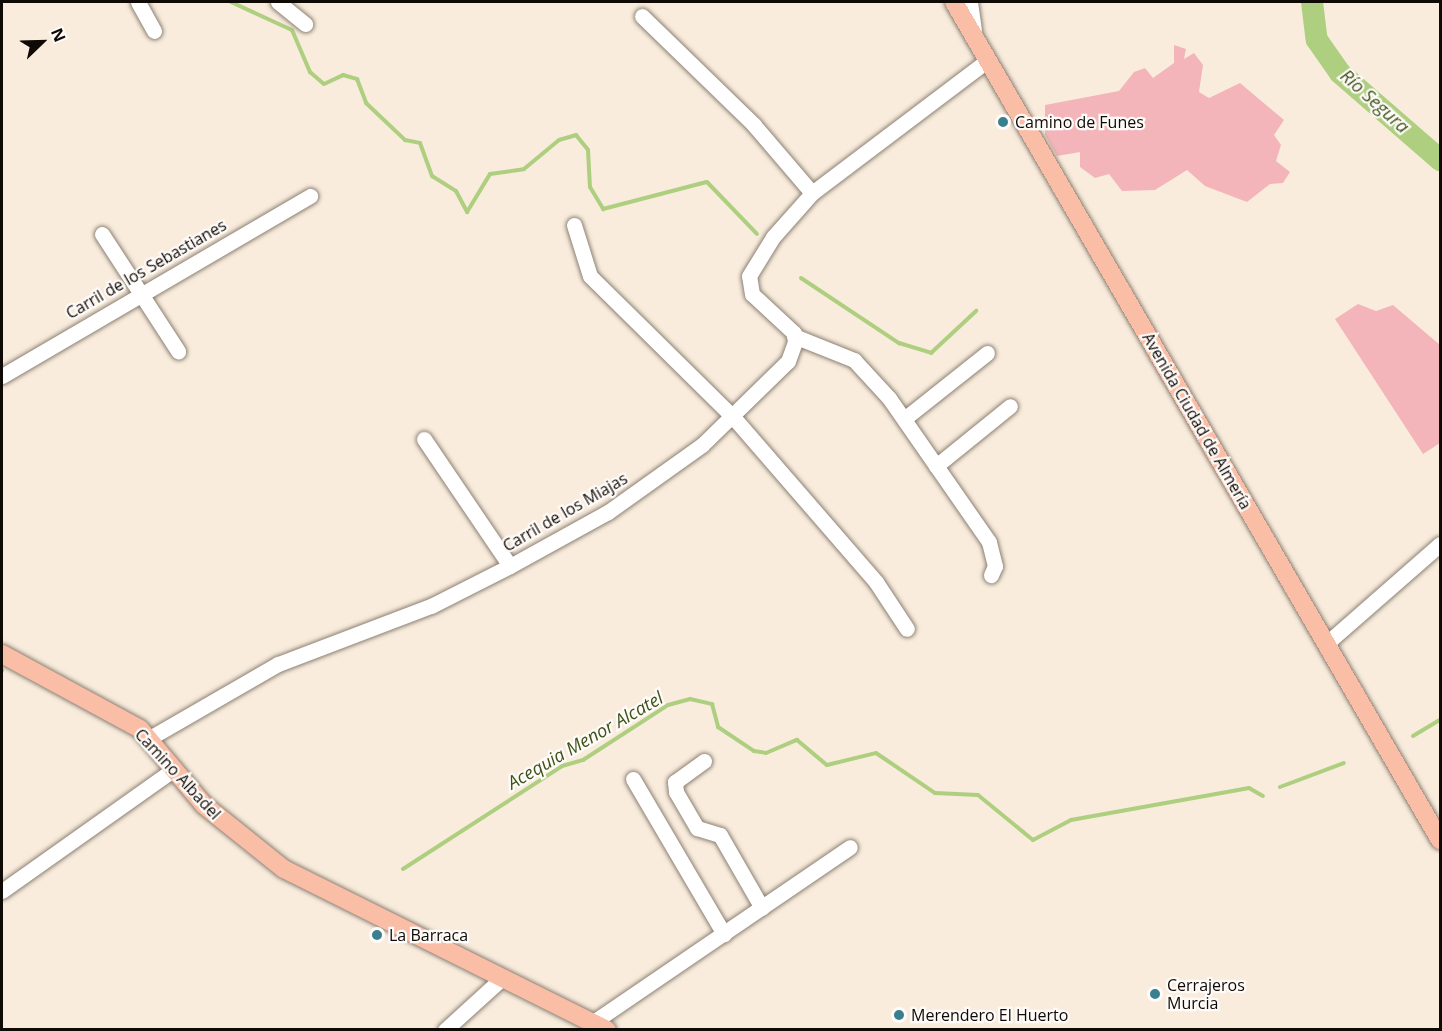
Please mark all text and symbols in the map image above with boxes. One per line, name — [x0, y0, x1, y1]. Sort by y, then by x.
north arrow — [12, 12, 72, 72]
text: N — [46, 25, 71, 45]
water label: Río Segura — [1336, 65, 1414, 137]
place label: Camino de Funes — [1015, 112, 1144, 132]
marker: Camino de Funes — [996, 115, 1010, 129]
street label: Carril de los Sebastianes — [62, 215, 230, 323]
street label: Avenida Ciudad de Almería — [1139, 329, 1255, 513]
street label: Carril de los Miajas — [499, 469, 631, 555]
water label: Acequia Menor Alcatel — [503, 687, 667, 793]
street label: Camino Albadel — [131, 725, 225, 823]
place label: La Barraca — [389, 925, 468, 945]
marker: La Barraca — [370, 928, 384, 942]
place label: Cerrajeros Murcia — [1167, 975, 1245, 1013]
marker: Cerrajeros Murcia — [1148, 987, 1162, 1001]
place label: Merendero El Huerto — [911, 1005, 1068, 1025]
marker: Merendero El Huerto — [892, 1008, 906, 1022]

